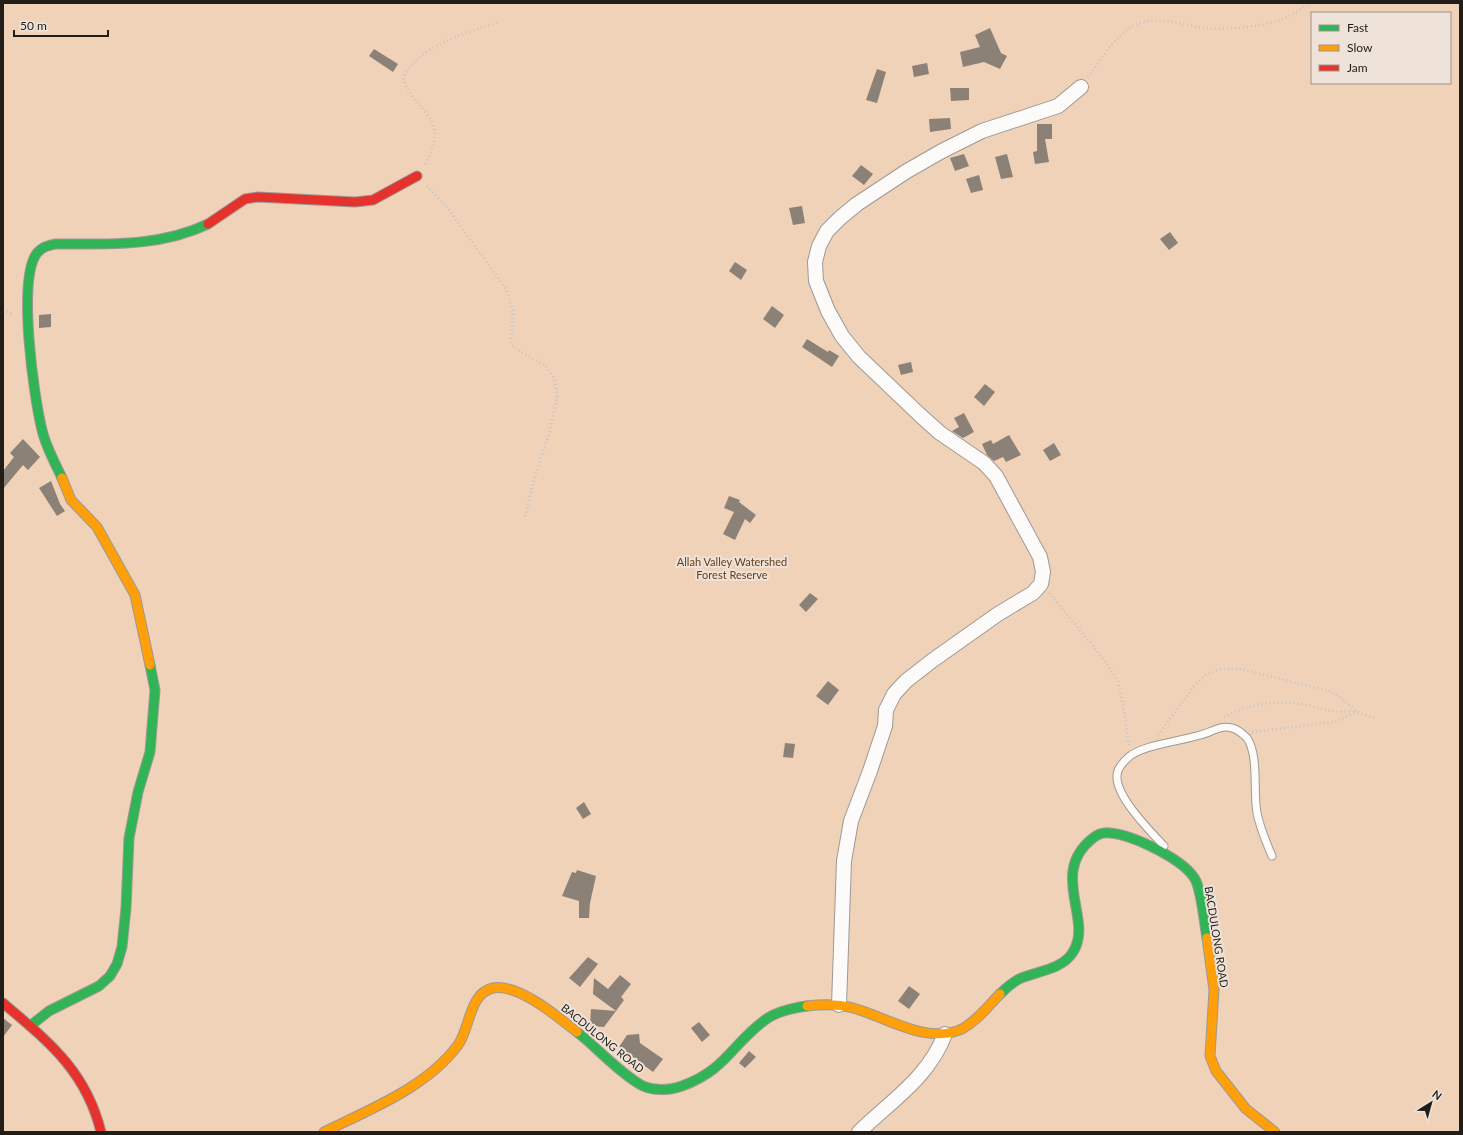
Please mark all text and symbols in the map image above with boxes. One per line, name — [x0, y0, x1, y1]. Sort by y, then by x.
scale bar — [14, 12, 108, 38]
legend — [1311, 12, 1451, 84]
text: 50 m — [20, 18, 47, 33]
text: Fast — [1347, 20, 1369, 35]
text: Slow — [1347, 40, 1373, 55]
text: Jam — [1347, 60, 1368, 75]
park label: Allah Valley Watershed Forest Reserve — [677, 555, 787, 581]
street label: BACDULONG ROAD — [1203, 885, 1231, 989]
street label: BACDULONG ROAD — [559, 1001, 647, 1075]
north arrow — [1411, 1083, 1451, 1123]
text: N — [1430, 1087, 1445, 1102]

